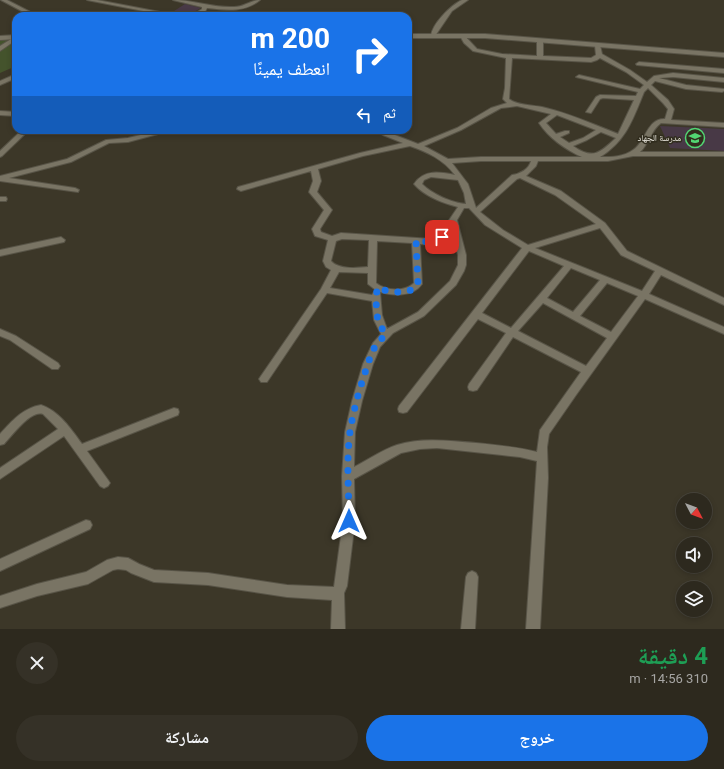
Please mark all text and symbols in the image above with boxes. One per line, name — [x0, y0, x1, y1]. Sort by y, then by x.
text: 200 m — [251, 22, 330, 55]
icon: right — [344, 28, 396, 80]
text: انعطف يمينًا — [253, 58, 330, 79]
icon: left — [353, 104, 375, 126]
text: ثم — [383, 104, 396, 122]
school or university icon: مدرسة الجهاد — [684, 127, 706, 149]
place label: مدرسة الجهاد — [637, 133, 681, 143]
pin — [425, 220, 459, 254]
icon: arrive — [431, 226, 453, 248]
north arrow — [676, 493, 712, 529]
map controls — [676, 493, 712, 617]
position arrow — [328, 500, 370, 542]
button: sound — [676, 537, 712, 573]
button: layers — [676, 581, 712, 617]
button: close — [16, 642, 58, 684]
text: 4 دقيقة — [638, 642, 708, 670]
text: 310 m · 14:56 — [629, 671, 708, 686]
button: مشاركة — [16, 715, 358, 761]
button: خروج — [366, 715, 708, 761]

